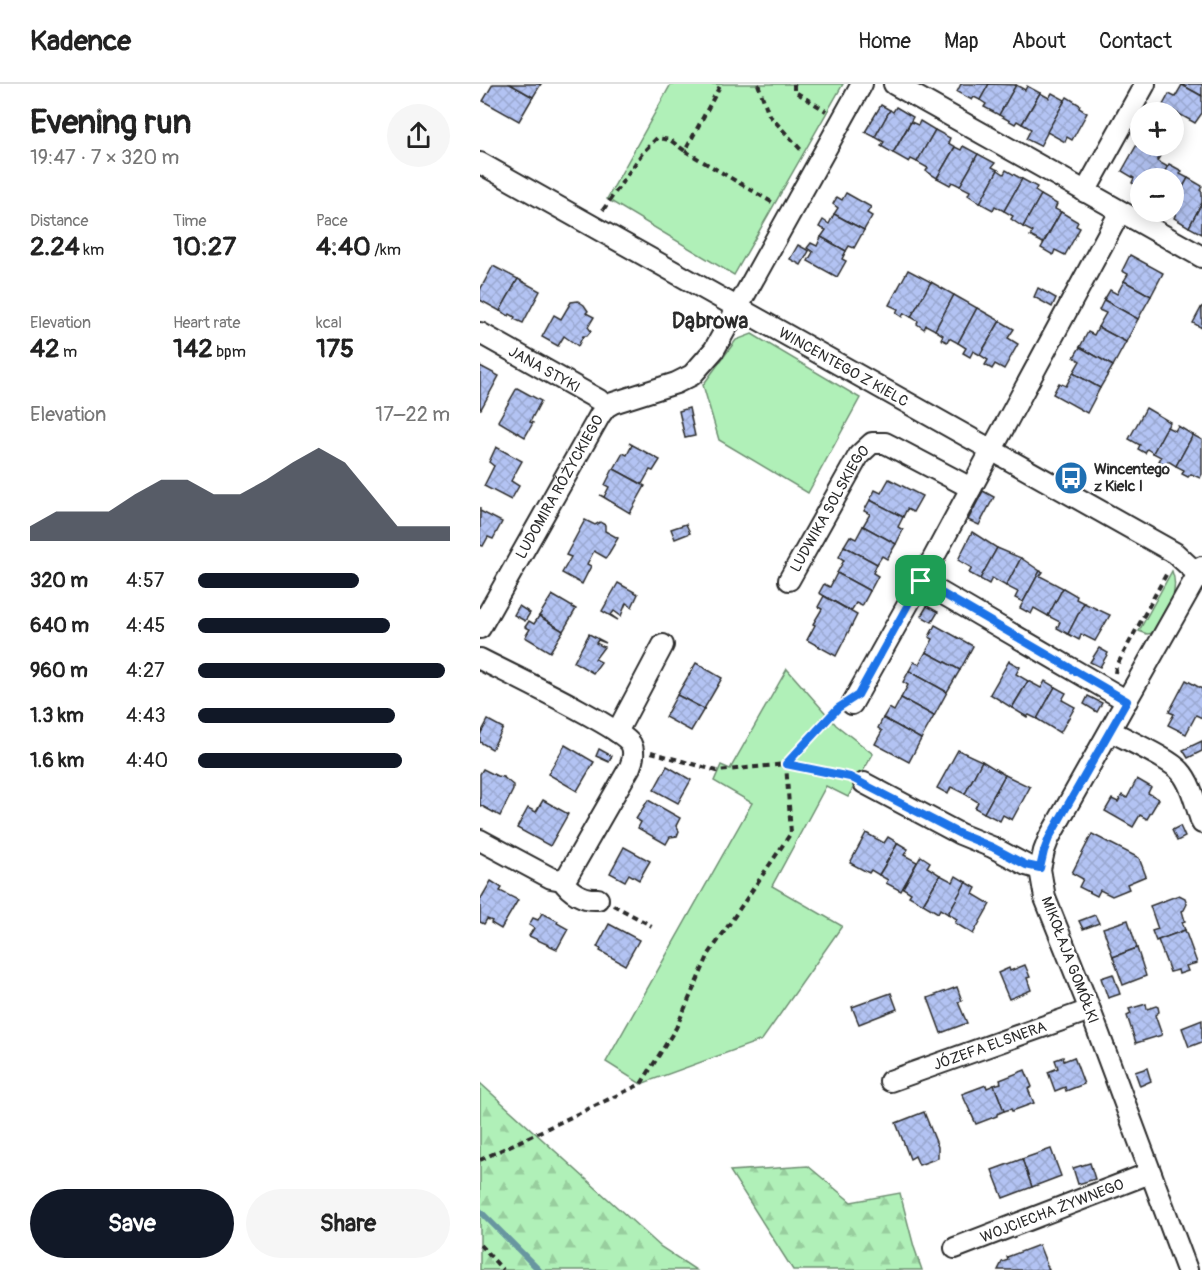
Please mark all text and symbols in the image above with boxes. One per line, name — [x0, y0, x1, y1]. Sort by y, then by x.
text: Kadence — [30, 24, 131, 59]
text: Home — [858, 28, 911, 55]
text: Map — [944, 28, 979, 55]
text: About — [1012, 28, 1066, 55]
text: Contact — [1099, 28, 1172, 55]
text: Evening run — [30, 102, 191, 143]
map controls — [1130, 102, 1184, 222]
button: + — [1130, 102, 1184, 156]
button: share — [387, 104, 450, 167]
text: 19:47 · 7 × 320 m — [30, 145, 179, 170]
button: − — [1130, 168, 1184, 222]
text: Distance — [30, 211, 89, 231]
text: Time — [173, 211, 206, 231]
text: Pace — [316, 211, 348, 231]
text: 2.24 — [30, 231, 80, 263]
text: 10:27 — [173, 231, 236, 263]
text: 4:40 — [316, 231, 371, 263]
text: km — [80, 240, 104, 260]
text: /km — [371, 240, 401, 260]
district label: Dąbrowa — [672, 308, 748, 335]
text: Elevation — [30, 313, 91, 333]
text: Heart rate — [173, 313, 240, 333]
text: kcal — [316, 313, 342, 333]
street label: WINCENTEGO Z KIELC — [775, 324, 912, 411]
text: 42 — [30, 333, 60, 365]
text: 142 — [173, 333, 213, 365]
text: 175 — [316, 333, 354, 365]
text: m — [60, 342, 77, 362]
text: bpm — [213, 342, 246, 362]
street label: JANA STYKI — [505, 342, 583, 397]
text: Elevation — [30, 402, 106, 427]
text: 17–22 m — [375, 402, 450, 427]
street label: LUDOMIRA RÓŻYCKIEGO — [512, 412, 608, 562]
street label: LUDWIKA SOLSKIEGO — [786, 441, 873, 576]
bus stop icon: Wincentego z Kielc I — [1053, 460, 1089, 496]
place label: Wincentego z Kielc I — [1094, 460, 1170, 496]
pin — [895, 555, 946, 606]
icon: arrive — [904, 564, 937, 597]
text: 320 m — [30, 568, 88, 593]
text: 4:57 — [126, 568, 164, 593]
text: 640 m — [30, 613, 89, 638]
text: 4:45 — [126, 613, 165, 638]
text: 960 m — [30, 658, 88, 683]
text: 4:27 — [126, 658, 165, 683]
text: 1.3 km — [30, 703, 84, 728]
text: 4:43 — [126, 703, 166, 728]
text: 1.6 km — [30, 748, 84, 773]
text: 4:40 — [126, 748, 168, 773]
street label: MIKOŁAJA GOMÓŁKI — [1037, 894, 1102, 1026]
street label: JÓZEFA ELSNERA — [931, 1017, 1049, 1075]
street label: WOJCIECHA ŻYWNEGO — [978, 1175, 1127, 1247]
button: Save — [30, 1189, 234, 1258]
button: Share — [246, 1189, 450, 1258]

